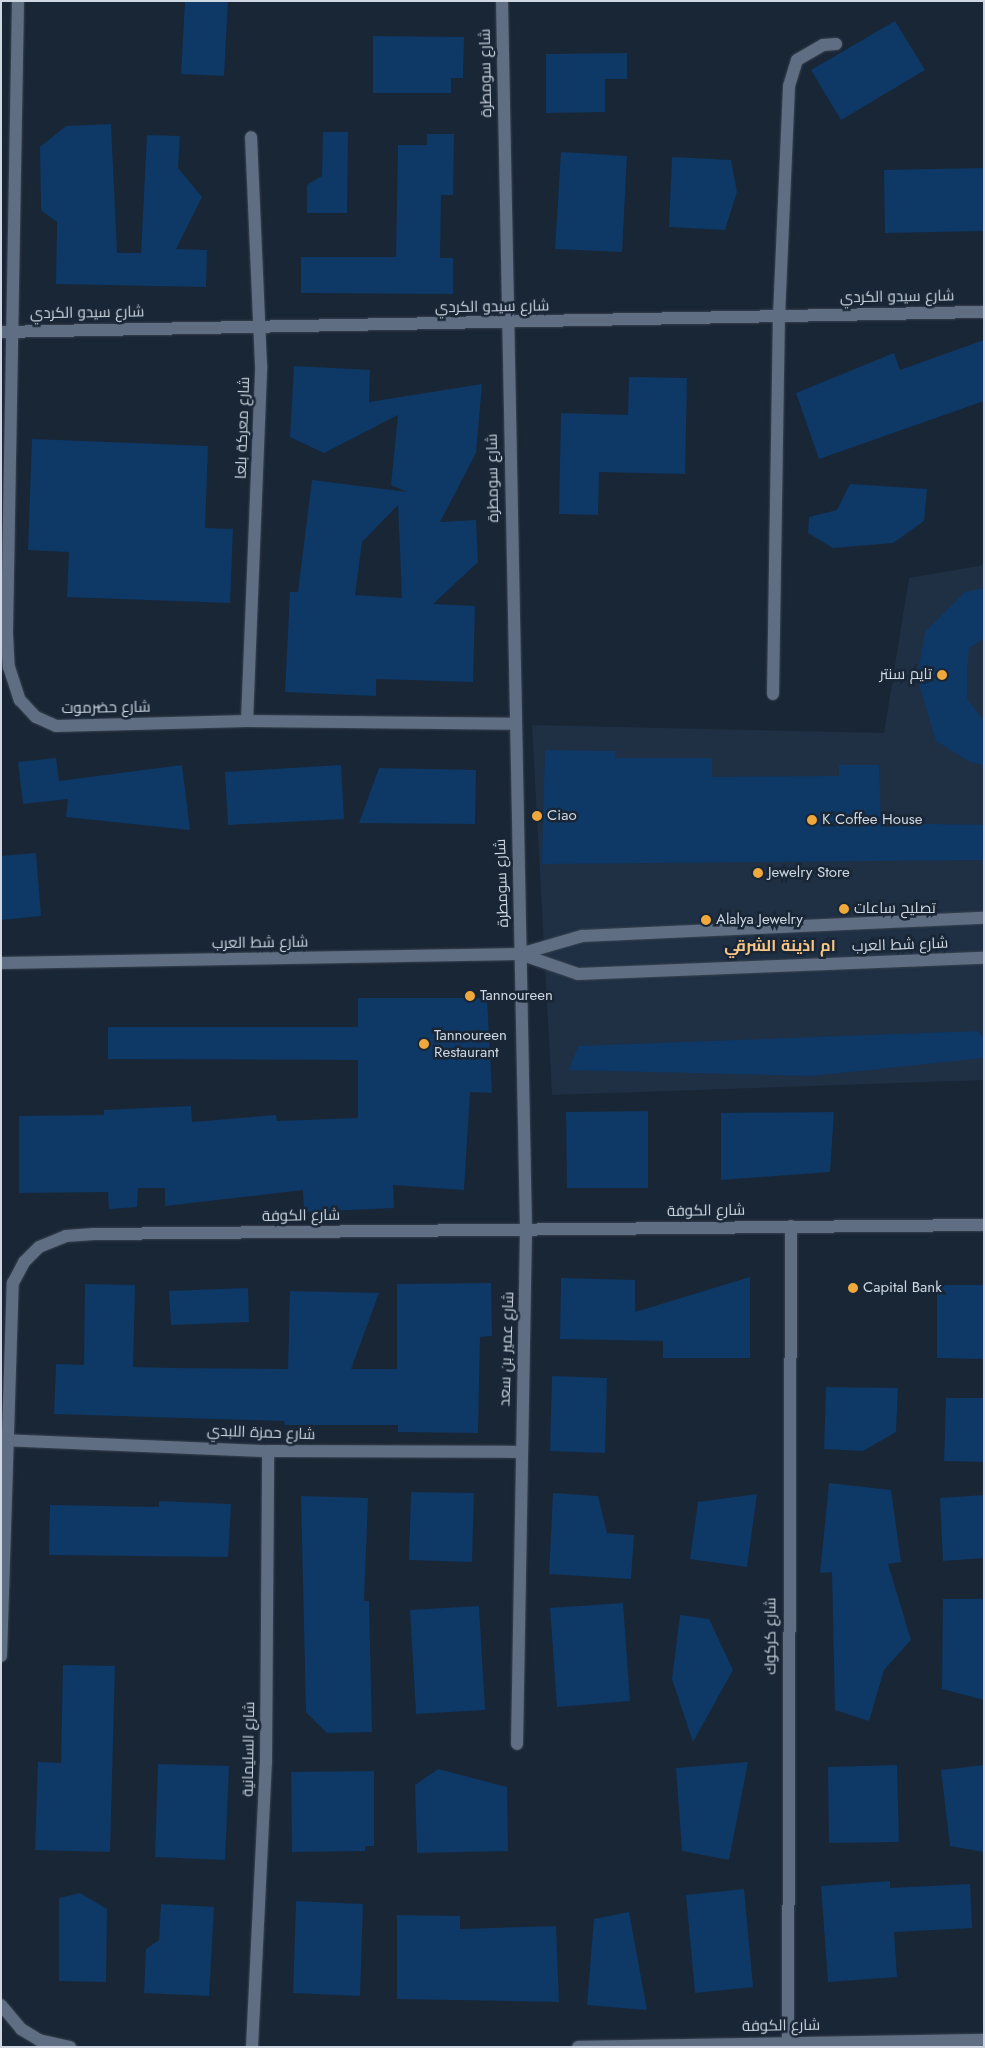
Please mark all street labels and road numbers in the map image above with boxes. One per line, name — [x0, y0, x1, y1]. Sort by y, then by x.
street label: شارع سومطرة — [476, 28, 496, 118]
street label: شارع سيدو الكردي — [840, 287, 954, 307]
street label: شارع سيدو الكردي — [435, 297, 549, 317]
street label: شارع سيدو الكردي — [30, 303, 144, 323]
street label: شارع معركة بلعا — [232, 377, 254, 479]
street label: شارع سومطرة — [483, 433, 503, 523]
street label: شارع حضرموت — [61, 698, 151, 718]
street label: شارع سومطرة — [491, 838, 513, 928]
street label: شارع شط العرب — [212, 933, 308, 953]
street label: شارع شط العرب — [851, 934, 949, 956]
street label: شارع الكوفة — [667, 1201, 745, 1221]
street label: شارع الكوفة — [262, 1206, 340, 1226]
street label: شارع عمير بن سعد — [496, 1291, 518, 1407]
street label: شارع حمزة اللبدي — [207, 1422, 315, 1444]
street label: شارع كركوك — [762, 1597, 780, 1675]
street label: شارع السليمانية — [239, 1701, 259, 1797]
street label: شارع الكوفة — [742, 2016, 820, 2036]

